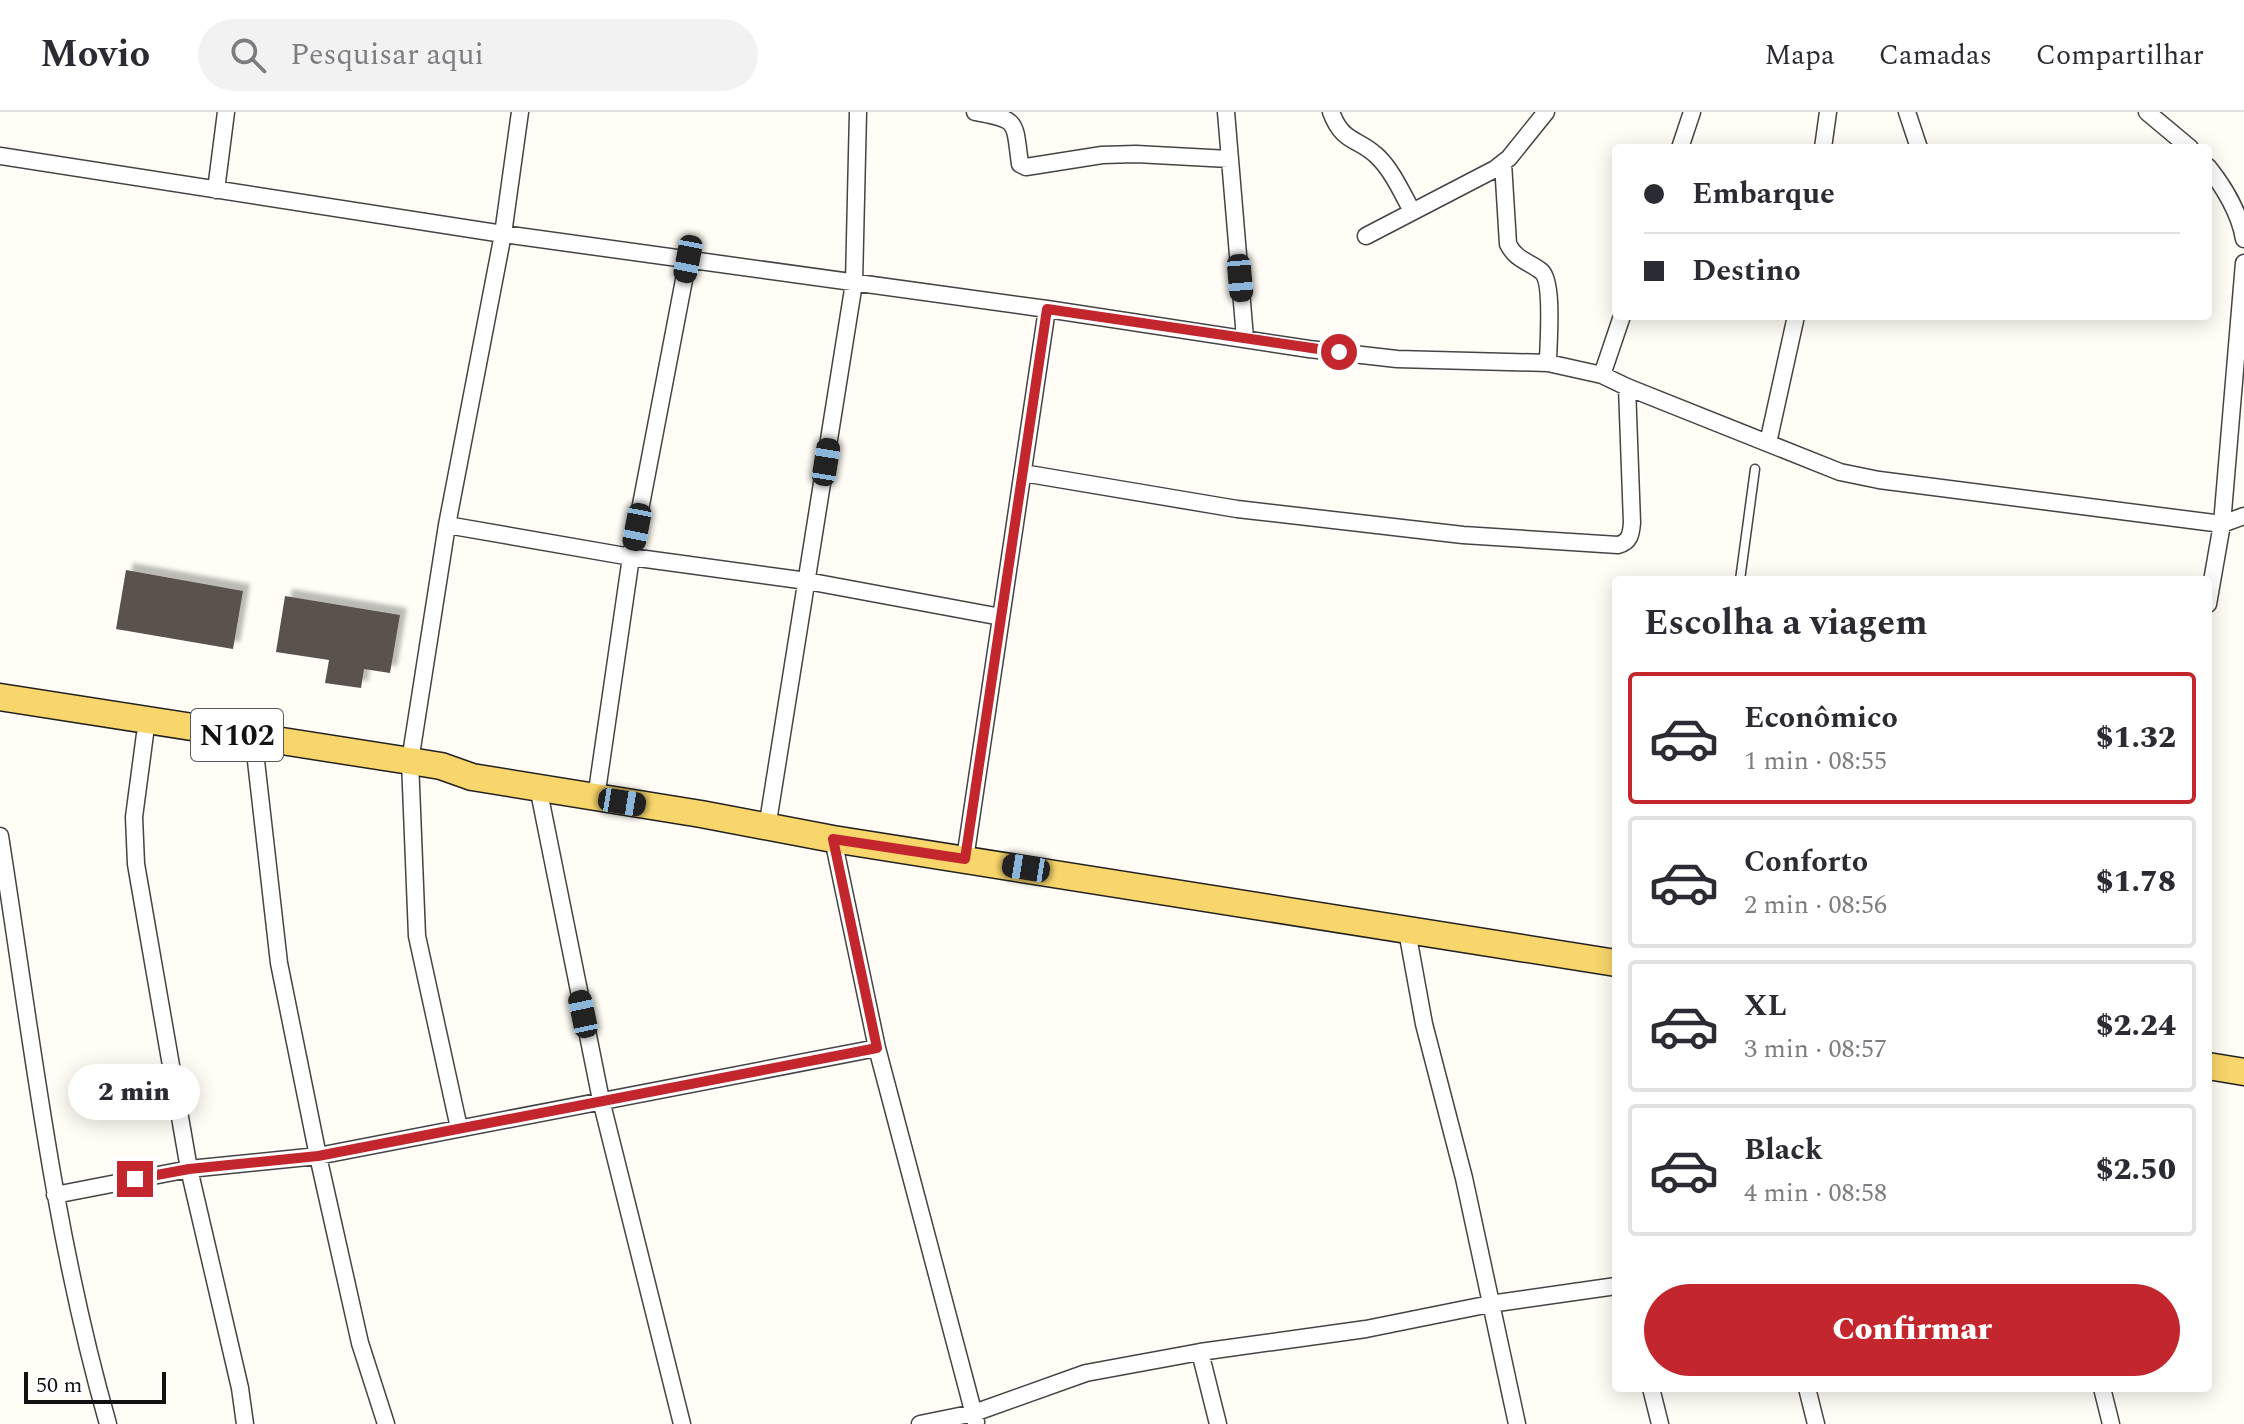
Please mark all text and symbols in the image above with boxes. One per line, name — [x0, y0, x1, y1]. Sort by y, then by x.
search box — [198, 19, 758, 91]
text: Movio — [40, 26, 150, 84]
text: Pesquisar aqui — [290, 32, 484, 78]
icon: search — [226, 33, 270, 77]
text: Mapa — [1764, 34, 1835, 77]
text: Camadas — [1879, 34, 1992, 77]
text: Compartilhar — [2036, 34, 2204, 77]
text: Embarque — [1692, 171, 1835, 217]
car — [672, 233, 704, 285]
text: Destino — [1692, 248, 1801, 294]
car — [1226, 253, 1254, 303]
route start — [1321, 334, 1357, 370]
car — [810, 436, 842, 488]
car — [621, 501, 653, 553]
text: Escolha a viagem — [1644, 596, 1928, 651]
text: Econômico — [1744, 695, 1898, 741]
icon: car — [1648, 702, 1720, 774]
road number: N102 — [191, 709, 283, 761]
text: $1.32 — [2096, 715, 2176, 761]
text: 1 min · 08:55 — [1744, 741, 1887, 781]
car — [596, 786, 648, 818]
text: Conforto — [1744, 839, 1868, 885]
icon: car — [1648, 846, 1720, 918]
car — [1000, 852, 1052, 884]
text: $1.78 — [2096, 859, 2176, 905]
text: 2 min · 08:56 — [1744, 885, 1887, 925]
text: XL — [1744, 983, 1787, 1029]
car — [566, 988, 600, 1040]
icon: car — [1648, 990, 1720, 1062]
text: $2.24 — [2096, 1003, 2176, 1049]
text: 3 min · 08:57 — [1744, 1029, 1887, 1069]
callout: 2 min — [69, 1063, 201, 1119]
text: 2 min — [98, 1072, 170, 1112]
text: Black — [1744, 1127, 1823, 1173]
icon: car — [1648, 1134, 1720, 1206]
text: $2.50 — [2096, 1147, 2176, 1193]
route end — [117, 1161, 153, 1197]
text: 4 min · 08:58 — [1744, 1173, 1887, 1213]
button: Confirmar — [1644, 1284, 2180, 1376]
scale bar — [24, 1368, 166, 1404]
text: 50 m — [36, 1369, 82, 1402]

